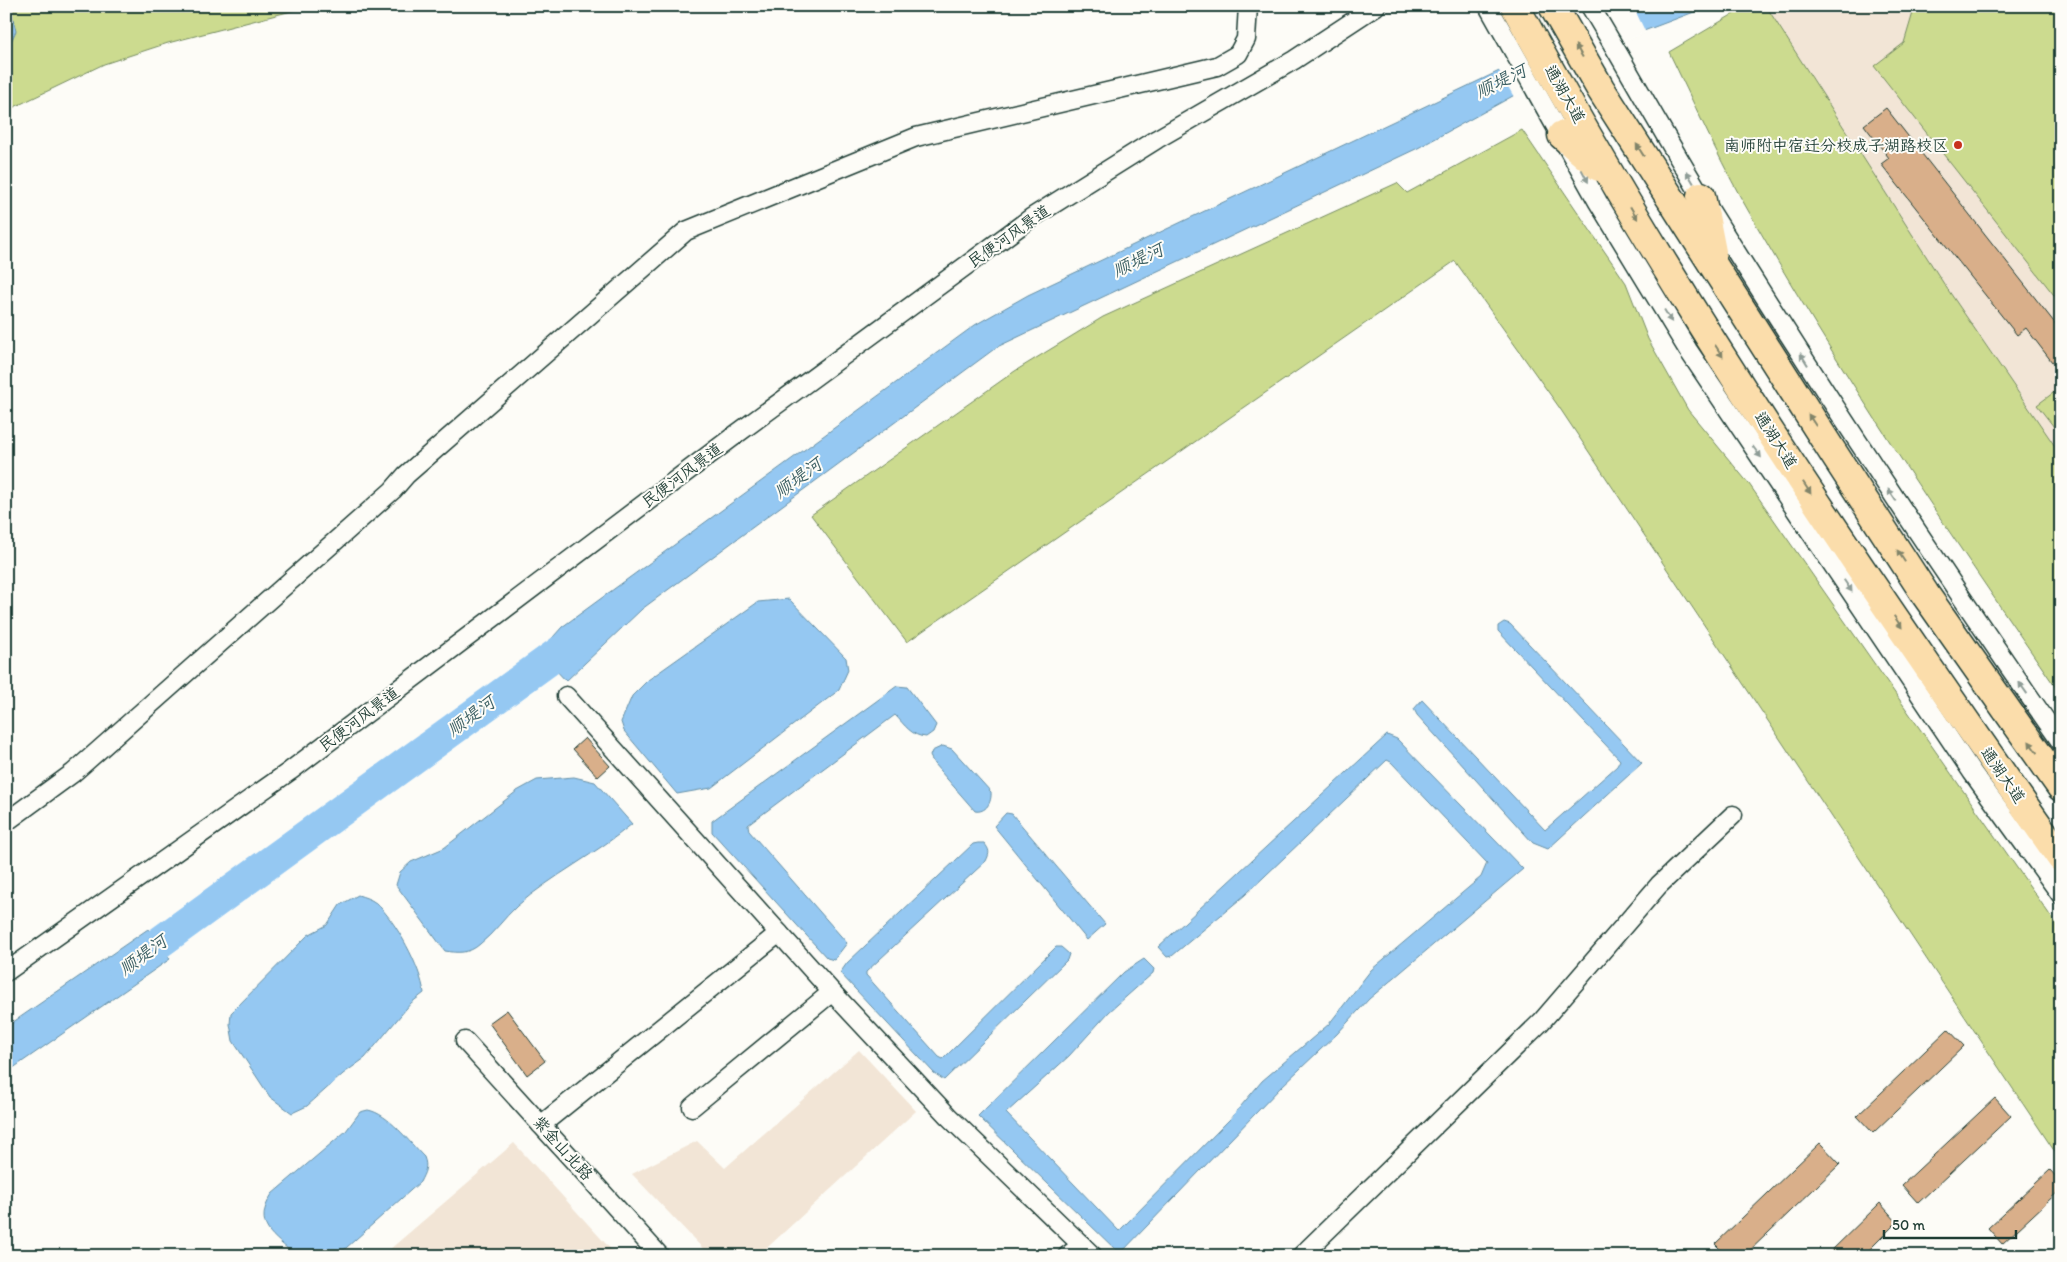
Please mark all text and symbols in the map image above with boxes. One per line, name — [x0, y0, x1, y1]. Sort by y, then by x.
one-way arrow — [1574, 44, 1583, 57]
water label: 顺堤河 — [1472, 58, 1533, 103]
street label: 通湖大道 — [1541, 62, 1589, 126]
place label: 南师附中宿迁分校成子湖路校区 — [1724, 136, 1948, 155]
marker: 南师附中宿迁分校成子湖路校区 — [1952, 139, 1964, 151]
one-way arrow — [1635, 143, 1645, 157]
one-way arrow — [1581, 169, 1589, 183]
one-way arrow — [1686, 169, 1694, 184]
street label: 民便河风景道 — [964, 201, 1054, 271]
one-way arrow — [1630, 205, 1638, 220]
water label: 顺堤河 — [1109, 237, 1170, 282]
one-way arrow — [1663, 309, 1672, 322]
one-way arrow — [1714, 345, 1724, 358]
one-way arrow — [1799, 352, 1808, 366]
street label: 通湖大道 — [1751, 408, 1801, 472]
one-way arrow — [1807, 413, 1817, 426]
street label: 民便河风景道 — [638, 439, 726, 511]
one-way arrow — [1752, 445, 1762, 459]
water label: 顺堤河 — [770, 451, 829, 503]
one-way arrow — [1802, 481, 1812, 495]
one-way arrow — [1887, 489, 1897, 502]
one-way arrow — [1896, 549, 1905, 563]
one-way arrow — [1843, 579, 1853, 593]
one-way arrow — [1893, 616, 1903, 629]
one-way arrow — [2018, 681, 2028, 694]
street label: 民便河风景道 — [315, 683, 403, 755]
water label: 顺堤河 — [443, 689, 502, 741]
one-way arrow — [2028, 741, 2038, 754]
street label: 通湖大道 — [1977, 743, 2029, 807]
water label: 顺堤河 — [115, 928, 174, 980]
street label: 紫金山北路 — [529, 1112, 597, 1184]
scale bar — [1884, 1207, 2017, 1239]
text: 50 m — [1892, 1216, 1925, 1234]

